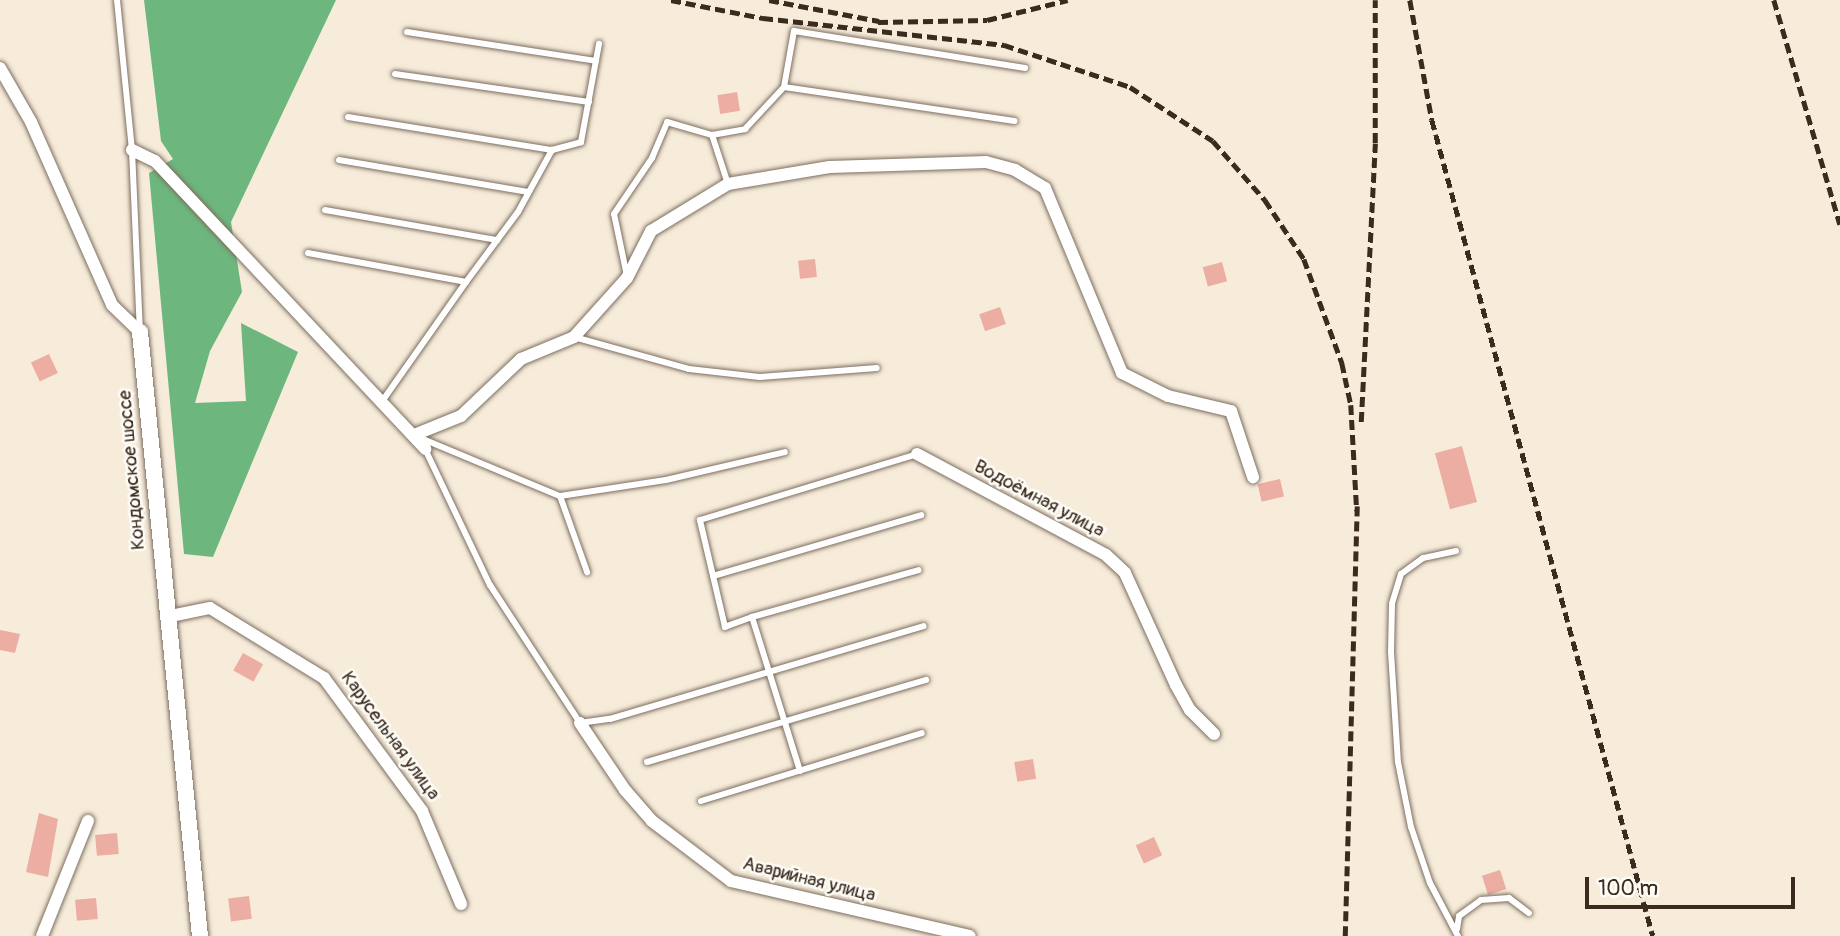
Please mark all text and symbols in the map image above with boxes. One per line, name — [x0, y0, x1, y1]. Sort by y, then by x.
street label: Кондомское шоссе — [114, 389, 150, 551]
street label: Водоёмная улица — [970, 455, 1108, 543]
street label: Карусельная улица — [336, 667, 444, 805]
street label: Аварийная улица — [740, 853, 878, 907]
scale bar — [1588, 862, 1798, 906]
text: 100 m — [1598, 875, 1658, 902]

